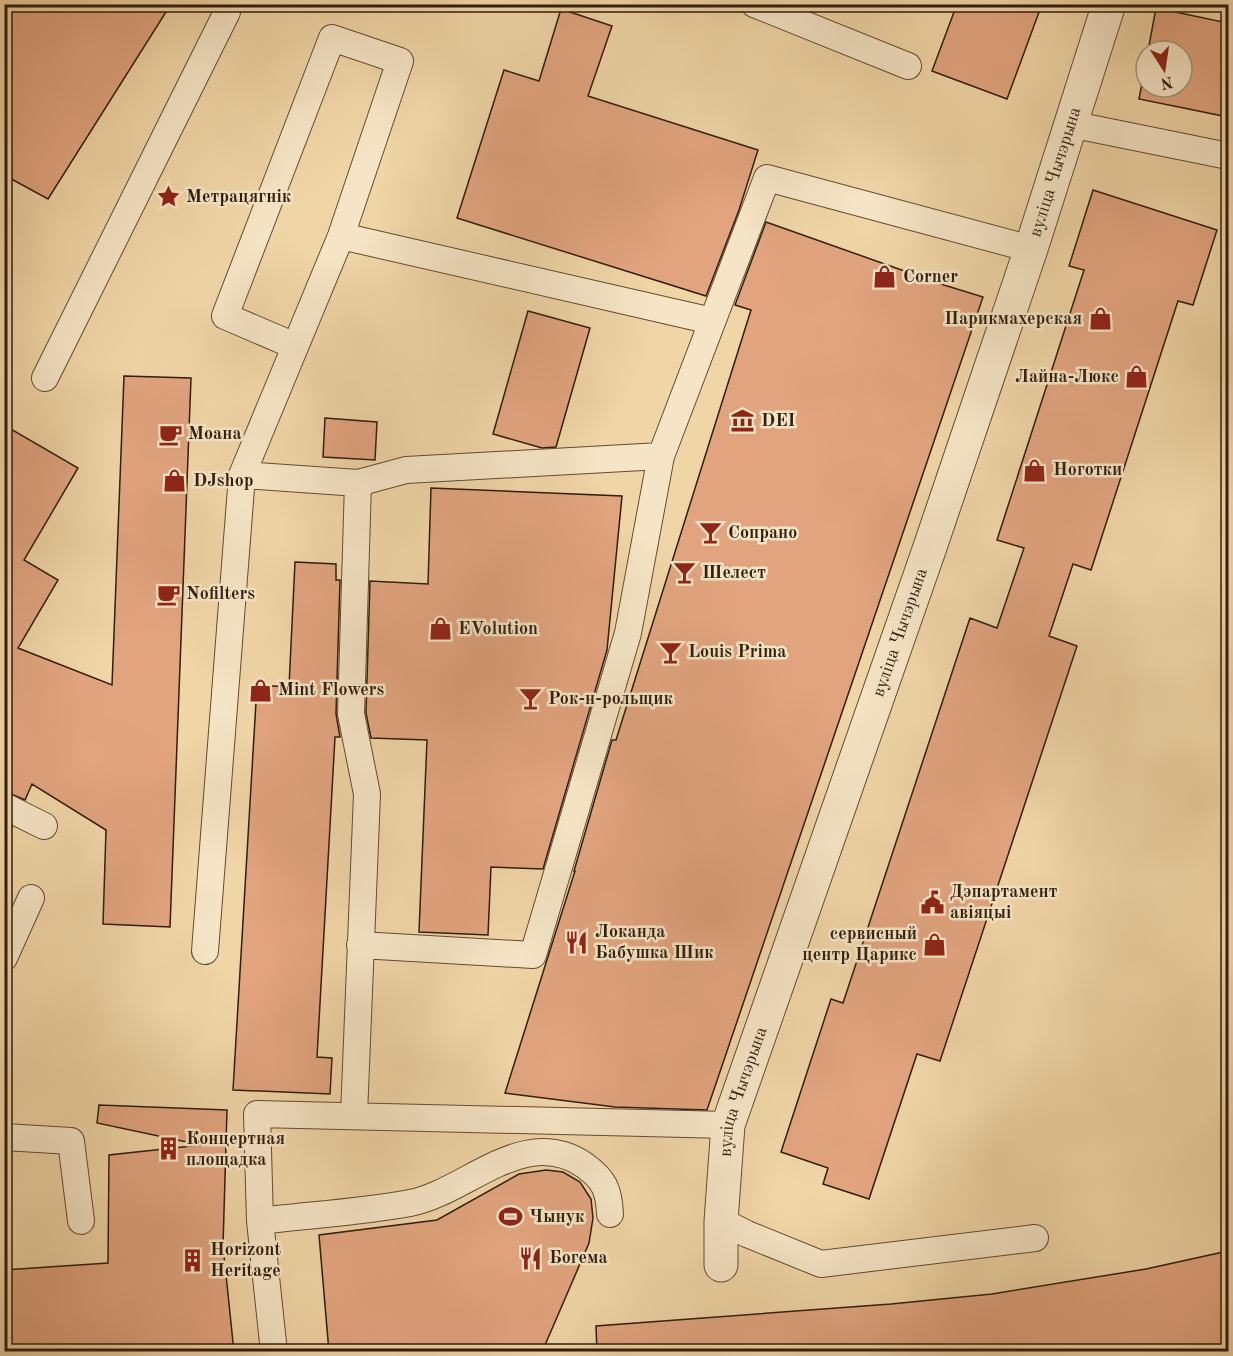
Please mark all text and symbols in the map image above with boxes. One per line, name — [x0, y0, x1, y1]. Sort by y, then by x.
north arrow — [1134, 39, 1194, 99]
text: N — [1158, 73, 1174, 91]
street label: вуліца Чычэрына — [1026, 105, 1085, 239]
place icon: Метрацягнік — [155, 184, 181, 210]
place label: Метрацягнік — [186, 188, 292, 206]
shop icon: Corner — [872, 264, 898, 290]
place label: Corner — [903, 268, 958, 286]
shop icon: Парикмахерская — [1087, 306, 1113, 332]
place label: Парикмахерская — [944, 310, 1082, 328]
shop icon: Лайна-Люкс — [1124, 364, 1150, 390]
place label: Лайна-Люкс — [1015, 368, 1119, 386]
museum icon: DEI — [730, 408, 756, 434]
place label: DEI — [761, 412, 796, 430]
cafe icon: Моана — [157, 421, 183, 447]
place label: Моана — [188, 425, 242, 443]
shop icon: Ноготки — [1022, 457, 1048, 483]
place label: Ноготки — [1053, 461, 1122, 479]
shop icon: DJshop — [162, 468, 188, 494]
place label: DJshop — [193, 472, 254, 490]
bar icon: Сопрано — [697, 520, 723, 546]
place label: Сопрано — [728, 524, 797, 542]
bar icon: Шелест — [671, 560, 697, 586]
place label: Шелест — [702, 564, 766, 582]
street label: вуліца Чычэрына — [869, 566, 931, 699]
cafe icon: Nofilters — [155, 581, 181, 607]
place label: Nofilters — [186, 585, 255, 603]
shop icon: EVolution — [427, 616, 453, 642]
place label: EVolution — [458, 620, 538, 638]
bar icon: Louis Prima — [657, 639, 683, 665]
place label: Louis Prima — [688, 643, 786, 661]
shop icon: Mint Flowers — [247, 677, 273, 703]
place label: Mint Flowers — [278, 681, 385, 699]
bar icon: Рок-н-рольщик — [517, 686, 543, 712]
place label: Рок-н-рольщик — [548, 690, 673, 708]
place label: Дэпартамент авіяцыі — [950, 883, 1058, 922]
public building icon: Дэпартамент авіяцыі — [919, 889, 945, 915]
place label: Локанда Бабушка Шик — [595, 923, 714, 962]
place label: сервисный центр Царикс — [802, 925, 917, 964]
restaurant icon: Локанда Бабушка Шик — [564, 929, 590, 955]
shop icon: сервисный центр Царикс — [922, 931, 948, 957]
street label: вуліца Чычэрына — [717, 1024, 771, 1157]
place label: Концертная площадка — [186, 1130, 285, 1169]
building icon: Концертная площадка — [155, 1136, 181, 1162]
sports icon: Чынук — [498, 1204, 524, 1230]
place label: Чынук — [529, 1208, 585, 1226]
place label: Horizont Heritage — [210, 1241, 281, 1280]
restaurant icon: Богема — [518, 1245, 544, 1271]
building icon: Horizont Heritage — [179, 1247, 205, 1273]
place label: Богема — [549, 1249, 608, 1267]

